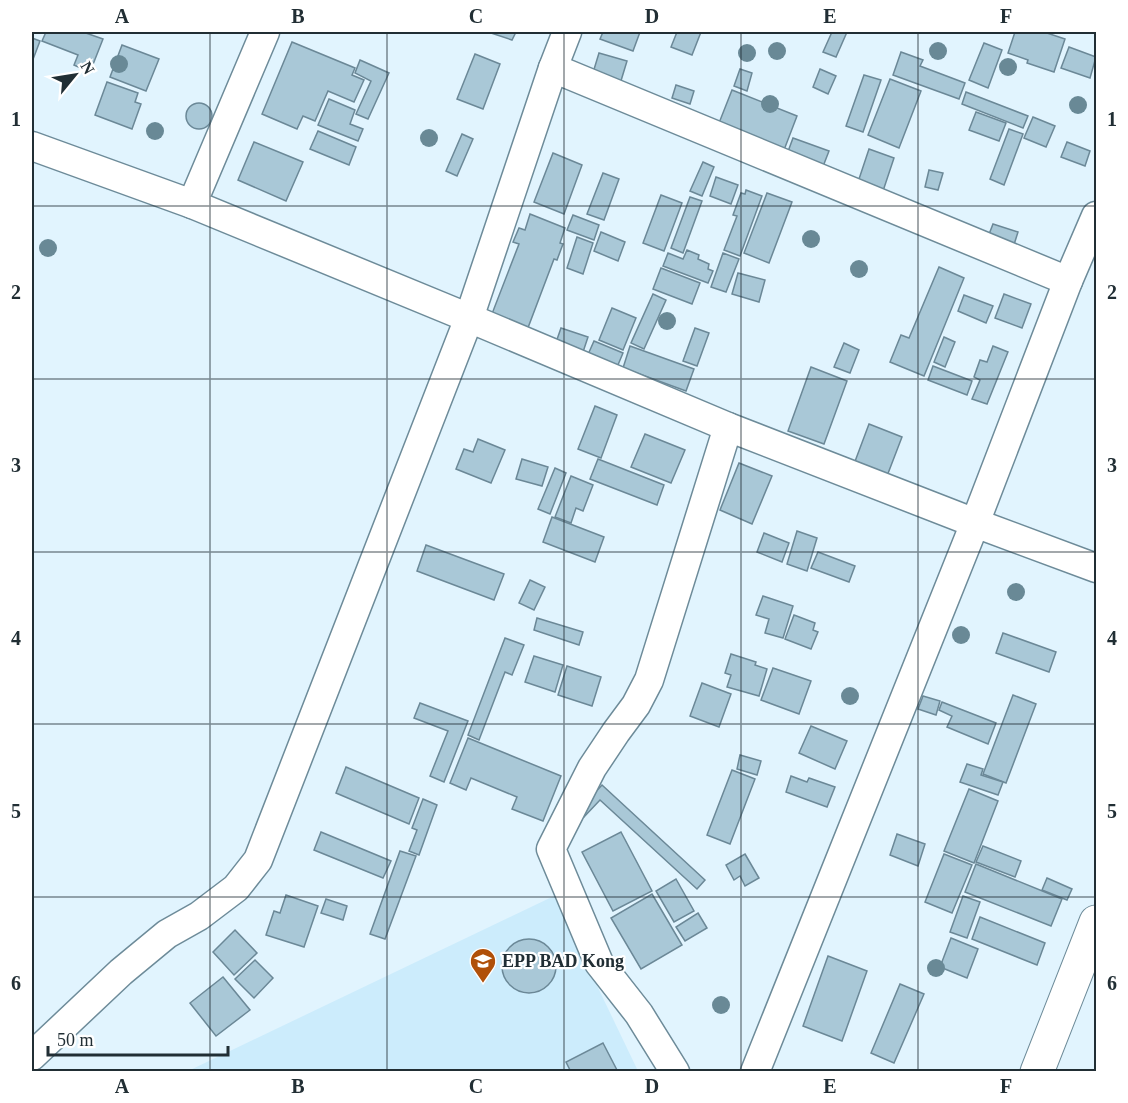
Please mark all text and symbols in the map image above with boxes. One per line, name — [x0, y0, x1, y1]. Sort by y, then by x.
text: A — [115, 5, 130, 27]
text: B — [291, 5, 305, 27]
text: C — [469, 5, 483, 27]
text: D — [645, 5, 659, 27]
text: E — [823, 5, 837, 27]
text: F — [1000, 5, 1012, 27]
north arrow — [45, 45, 105, 105]
text: N — [77, 58, 98, 77]
text: 1 — [11, 108, 21, 130]
text: 1 — [1107, 108, 1117, 130]
text: 2 — [11, 281, 21, 303]
text: 2 — [1107, 281, 1117, 303]
text: 3 — [11, 454, 21, 476]
text: 3 — [1107, 454, 1117, 476]
text: 4 — [11, 627, 21, 649]
text: 4 — [1107, 627, 1117, 649]
text: 5 — [11, 800, 21, 822]
text: 5 — [1107, 800, 1117, 822]
school or university icon: EPP BAD Kong — [468, 946, 498, 984]
place label: EPP BAD Kong — [502, 951, 624, 971]
text: 6 — [11, 972, 21, 994]
text: 6 — [1107, 972, 1117, 994]
scale bar — [48, 1019, 228, 1057]
text: 50 m — [57, 1030, 94, 1050]
text: A — [115, 1075, 130, 1097]
text: B — [291, 1075, 305, 1097]
text: C — [469, 1075, 483, 1097]
text: D — [645, 1075, 659, 1097]
text: E — [823, 1075, 837, 1097]
text: F — [1000, 1075, 1012, 1097]

